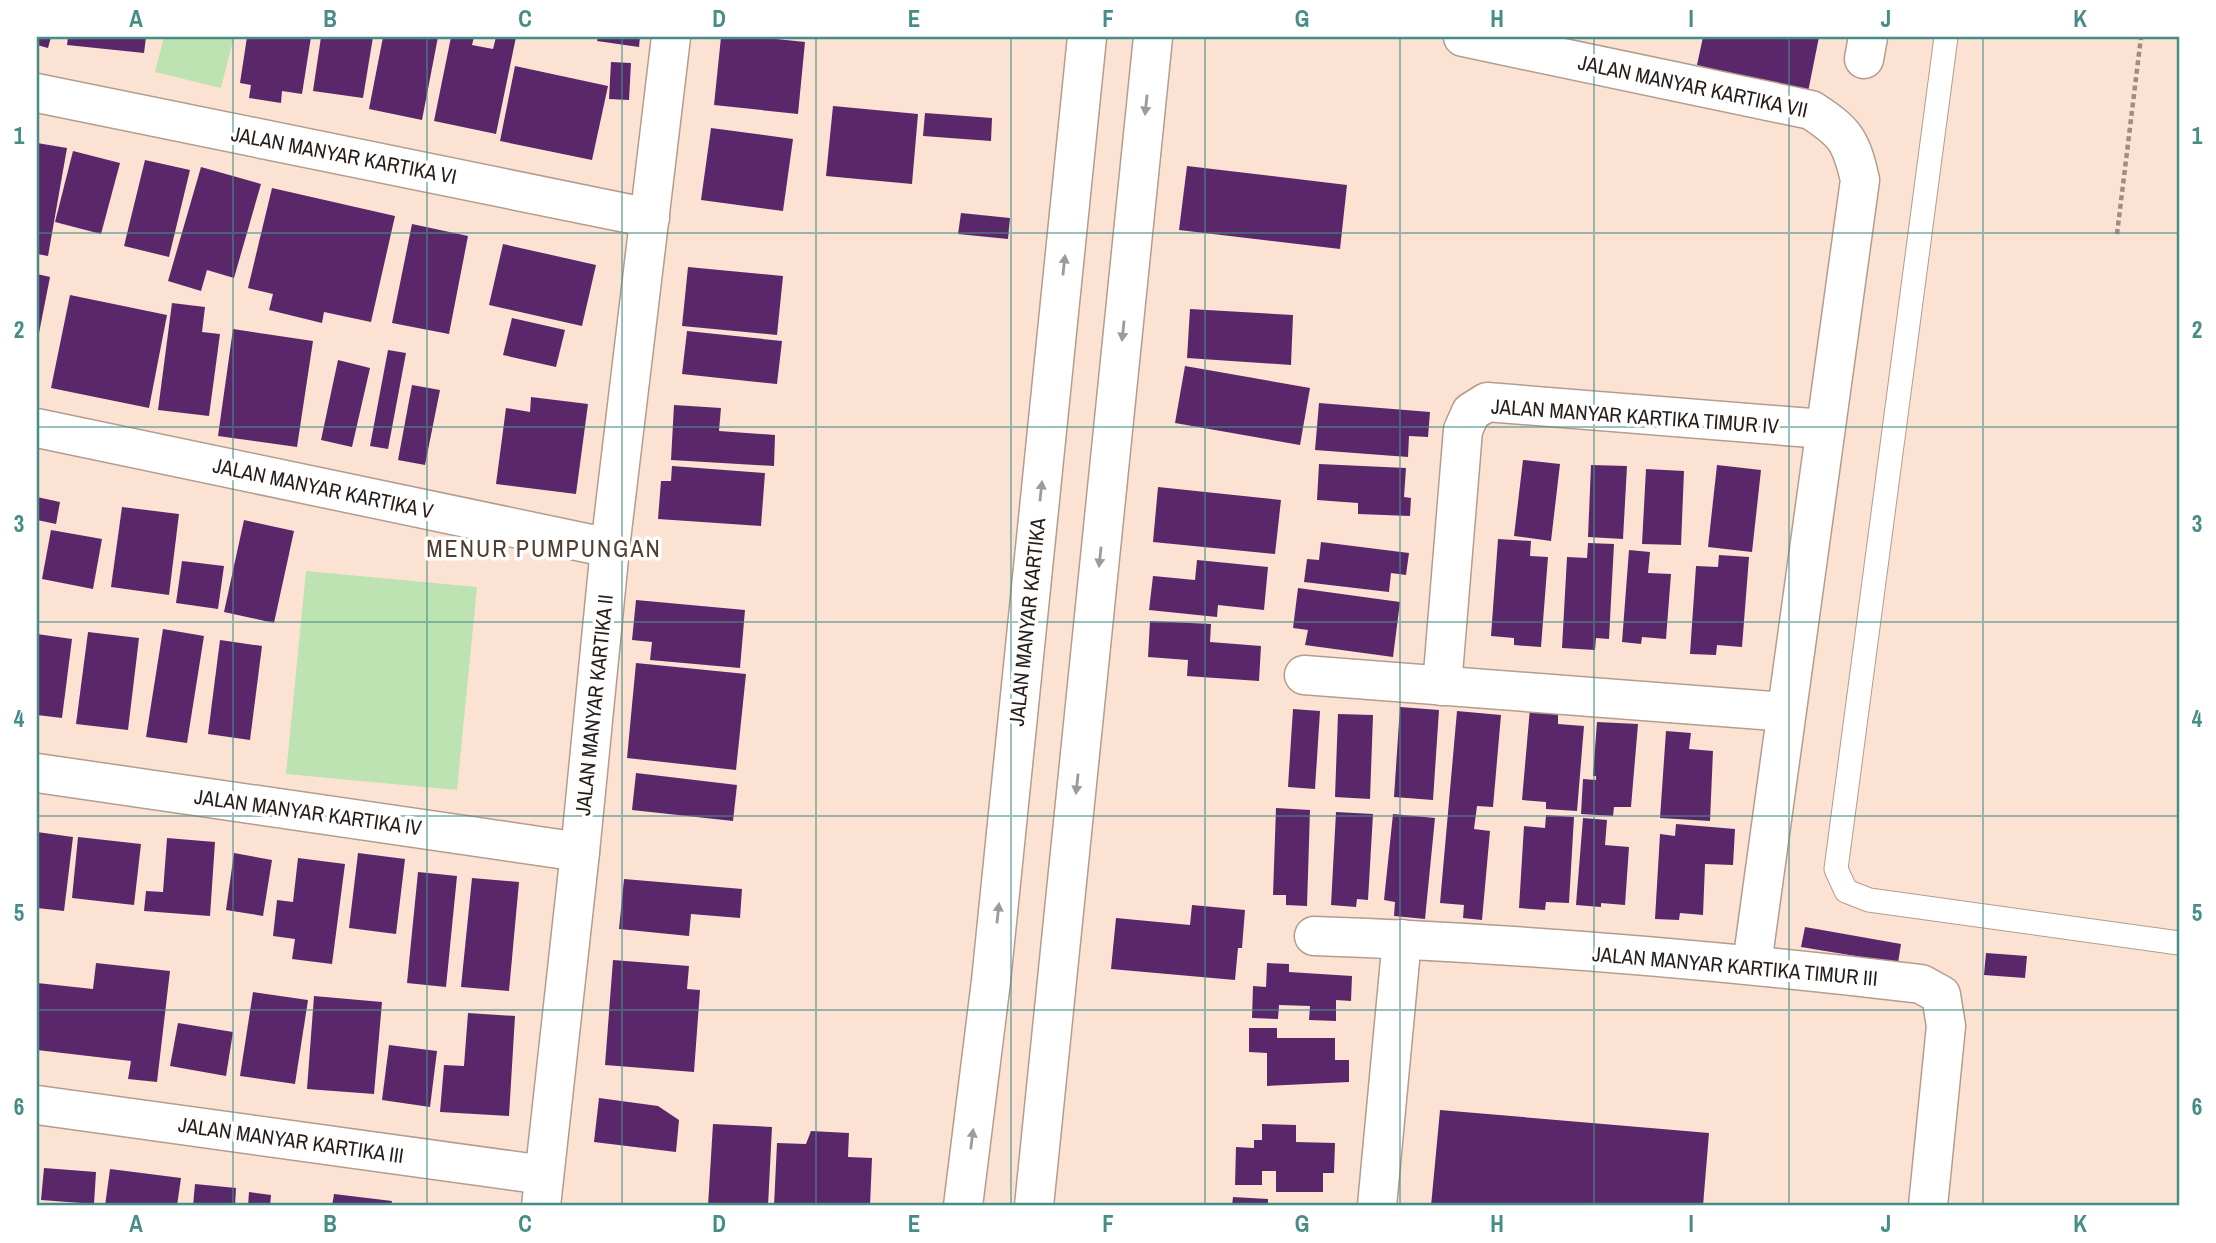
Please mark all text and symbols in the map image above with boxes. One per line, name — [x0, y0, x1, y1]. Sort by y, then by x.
text: A — [129, 3, 143, 34]
text: B — [323, 3, 337, 34]
text: C — [518, 3, 532, 34]
text: D — [712, 3, 726, 34]
text: E — [908, 3, 920, 34]
text: F — [1102, 3, 1114, 34]
text: G — [1295, 3, 1309, 34]
text: H — [1490, 3, 1504, 34]
text: I — [1688, 3, 1694, 34]
text: J — [1881, 3, 1891, 34]
text: K — [2073, 3, 2087, 34]
street label: JALAN MANYAR KARTIKA VII — [1576, 48, 1810, 124]
one-way arrow — [1140, 94, 1151, 116]
street label: JALAN MANYAR KARTIKA VI — [229, 119, 459, 191]
text: 1 — [14, 120, 25, 151]
text: 1 — [2192, 120, 2203, 151]
one-way arrow — [1059, 254, 1070, 276]
text: 2 — [14, 314, 24, 345]
text: 2 — [2192, 314, 2202, 345]
one-way arrow — [1117, 320, 1128, 342]
street label: JALAN MANYAR KARTIKA TIMUR IV — [1490, 391, 1780, 441]
street label: JALAN MANYAR KARTIKA V — [210, 450, 436, 526]
one-way arrow — [1036, 480, 1047, 502]
text: 3 — [14, 508, 24, 539]
text: 3 — [2192, 508, 2202, 539]
street label: JALAN MANYAR KARTIKA — [1002, 516, 1052, 727]
district label: MENUR PUMPUNGAN — [426, 532, 662, 564]
one-way arrow — [1094, 547, 1105, 569]
street label: JALAN MANYAR KARTIKA II — [568, 593, 620, 817]
text: 4 — [14, 703, 25, 734]
text: 4 — [2192, 703, 2203, 734]
one-way arrow — [1071, 773, 1082, 795]
street label: JALAN MANYAR KARTIKA IV — [193, 782, 424, 842]
text: 5 — [14, 897, 24, 928]
text: 5 — [2192, 897, 2202, 928]
one-way arrow — [993, 901, 1004, 923]
street label: JALAN MANYAR KARTIKA TIMUR III — [1591, 939, 1879, 993]
text: 6 — [14, 1091, 24, 1122]
text: 6 — [2192, 1091, 2202, 1122]
street label: JALAN MANYAR KARTIKA III — [176, 1110, 406, 1170]
one-way arrow — [966, 1127, 977, 1149]
text: A — [129, 1208, 143, 1239]
text: B — [323, 1208, 337, 1239]
text: C — [518, 1208, 532, 1239]
text: D — [712, 1208, 726, 1239]
text: E — [908, 1208, 920, 1239]
text: F — [1102, 1208, 1114, 1239]
text: G — [1295, 1208, 1309, 1239]
text: H — [1490, 1208, 1504, 1239]
text: I — [1688, 1208, 1694, 1239]
text: J — [1881, 1208, 1891, 1239]
text: K — [2073, 1208, 2087, 1239]

